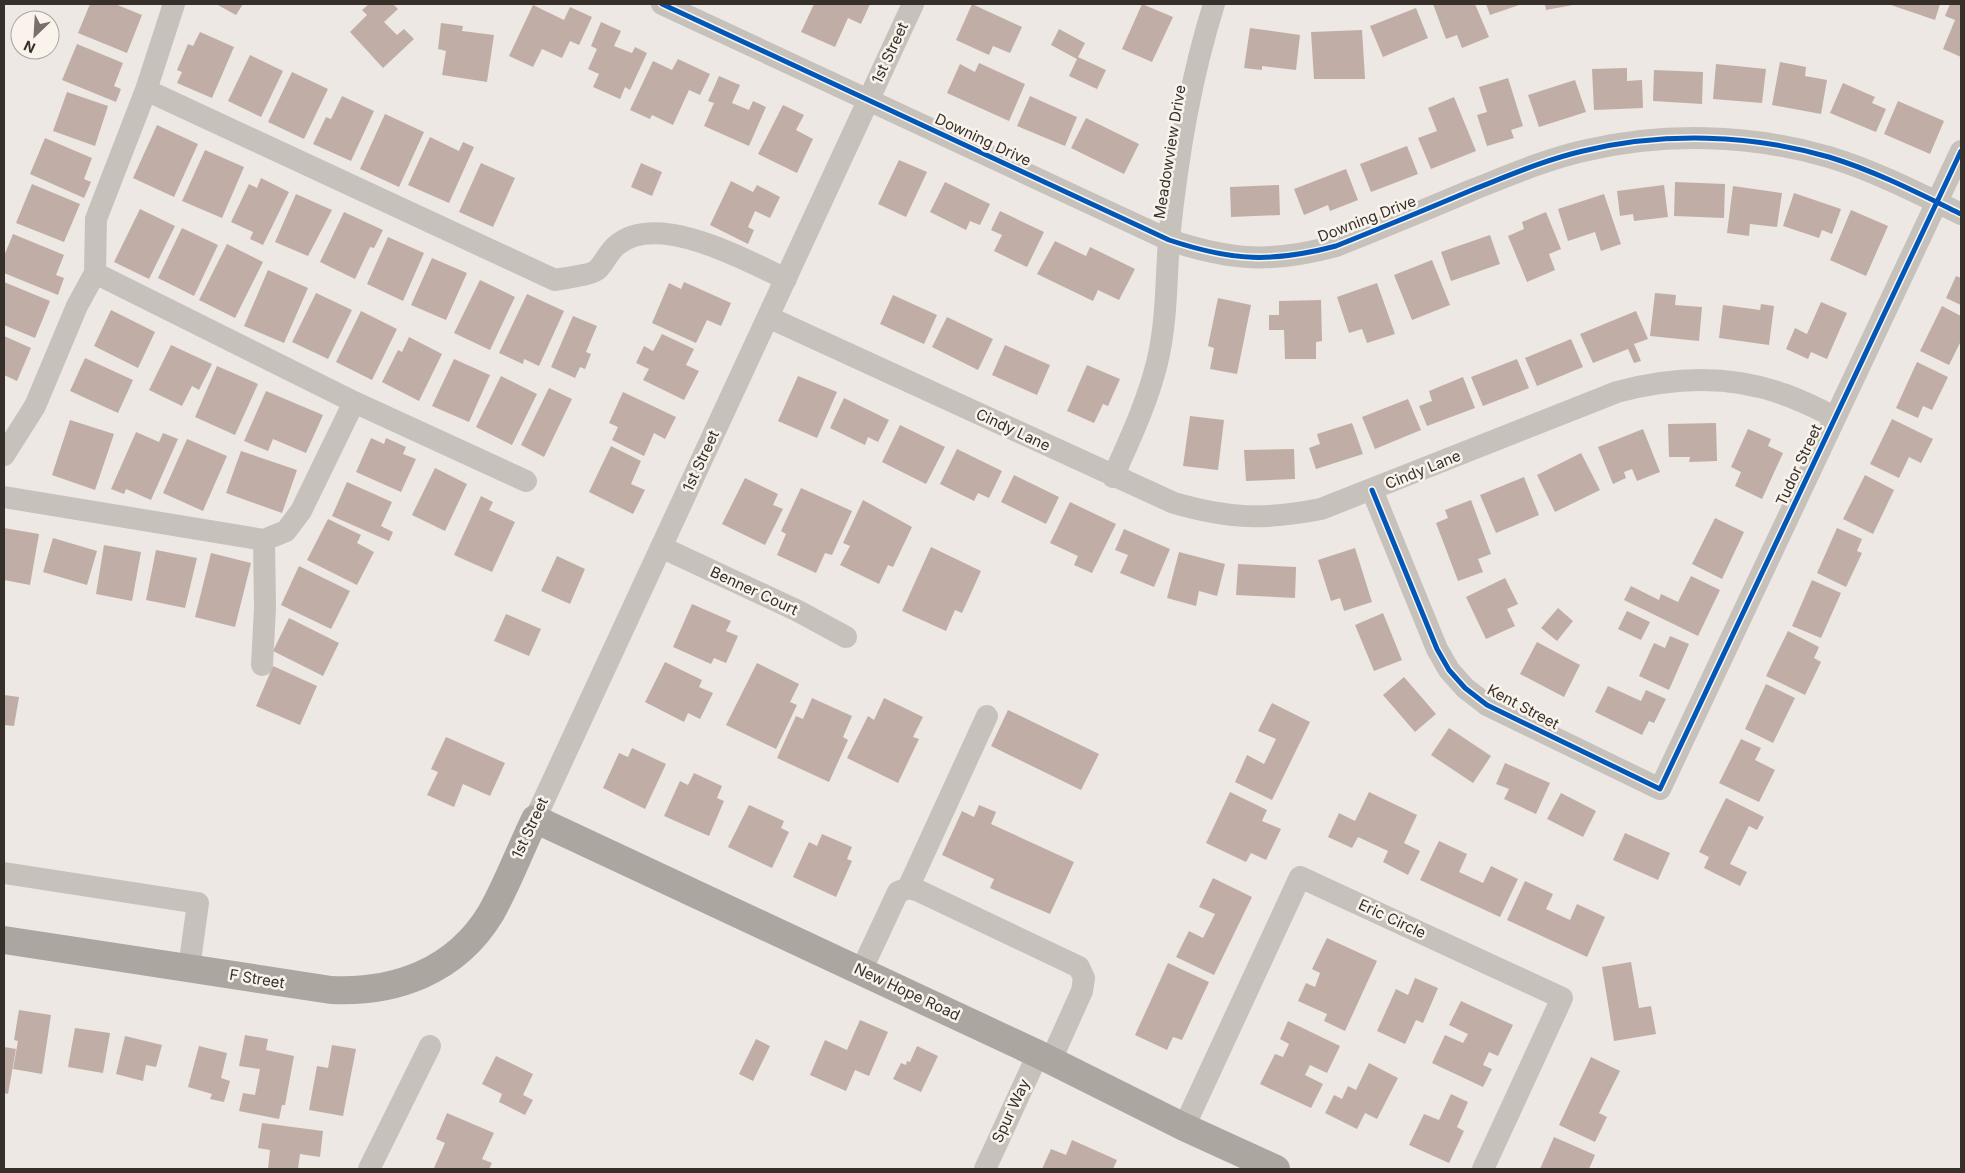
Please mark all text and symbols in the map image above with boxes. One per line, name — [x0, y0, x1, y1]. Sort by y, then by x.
north arrow — [10, 10, 60, 60]
street label: 1st Street — [867, 19, 912, 86]
text: N — [21, 37, 38, 57]
street label: Meadowview Drive — [1150, 84, 1189, 220]
street label: Downing Drive — [932, 109, 1034, 170]
street label: Downing Drive — [1315, 191, 1419, 246]
street label: Cindy Lane — [973, 404, 1053, 455]
street label: Tudor Street — [1771, 421, 1826, 509]
street label: 1st Street — [678, 427, 723, 494]
street label: Cindy Lane — [1382, 446, 1463, 493]
street label: Benner Court — [707, 562, 801, 619]
street label: Kent Street — [1484, 680, 1562, 733]
street label: 1st Street — [507, 794, 552, 861]
street label: Eric Circle — [1355, 895, 1429, 942]
street label: New Hope Road — [851, 959, 963, 1024]
street label: F Street — [228, 965, 286, 992]
street label: Spur Way — [988, 1075, 1034, 1146]

